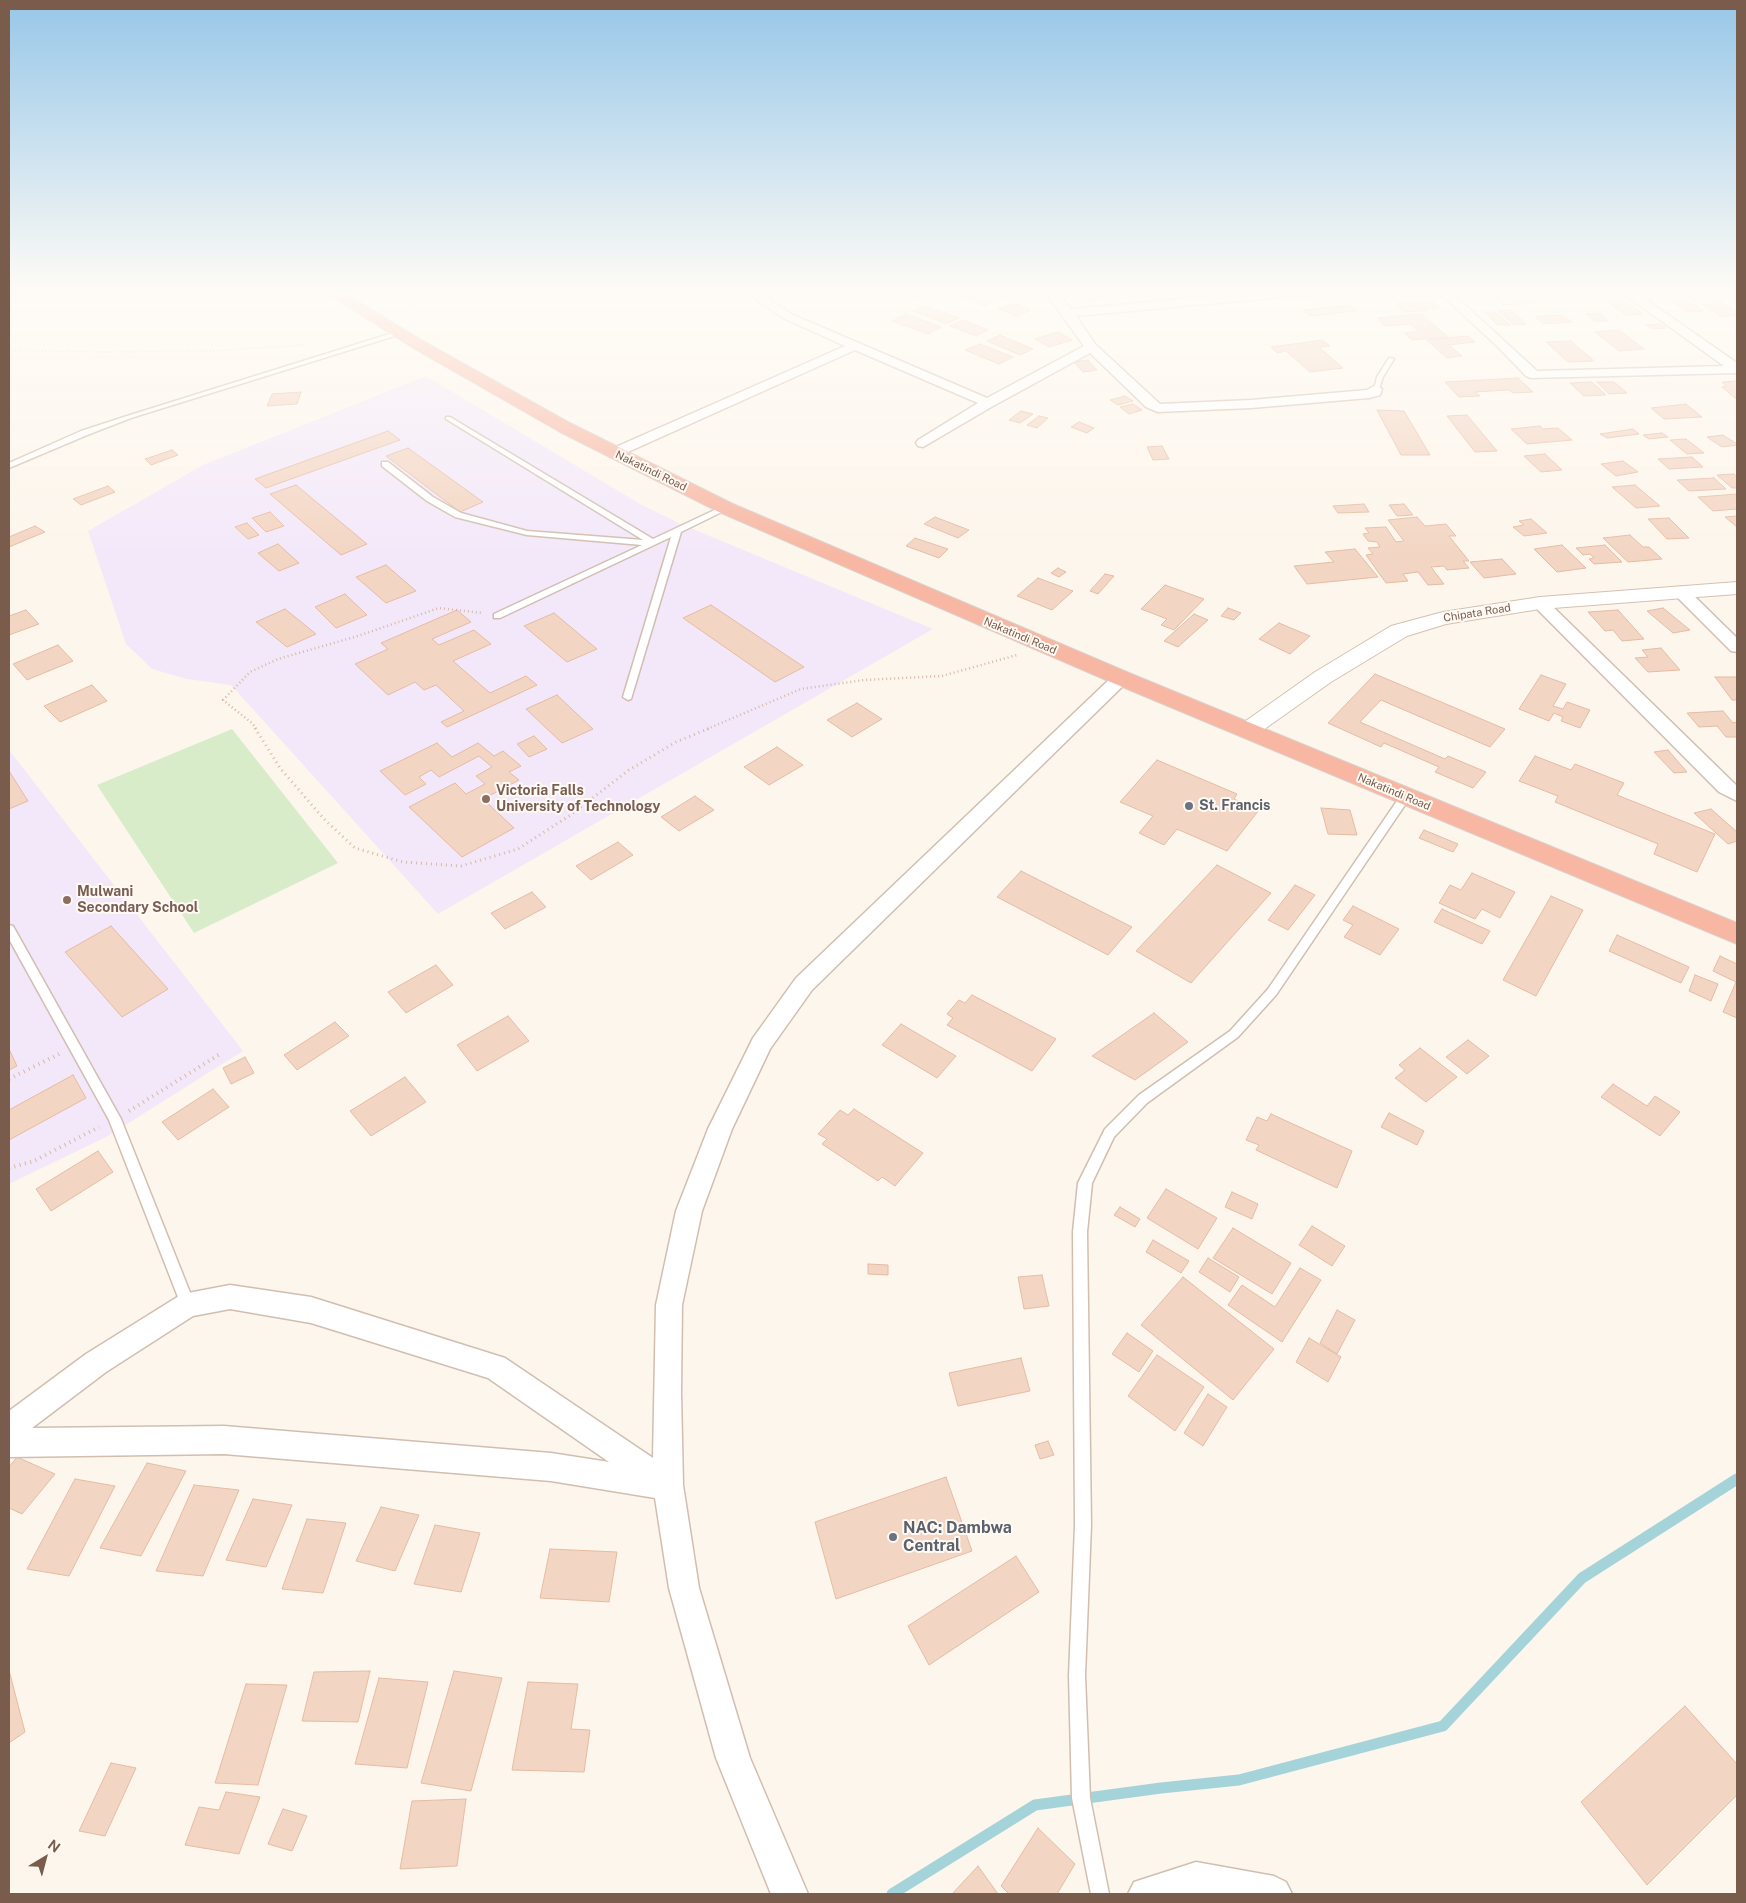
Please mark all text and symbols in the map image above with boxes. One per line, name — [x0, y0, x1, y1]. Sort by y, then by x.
street label: Nakatindi Road — [613, 448, 689, 494]
street label: Chipata Road — [1442, 601, 1512, 625]
street label: Nakatindi Road — [982, 615, 1058, 657]
street label: Nakatindi Road — [1356, 771, 1432, 813]
place label: Victoria Falls University of Technology — [496, 783, 660, 816]
marker: Victoria Falls University of Technology — [480, 793, 492, 805]
place label: St. Francis — [1199, 798, 1270, 814]
marker: St. Francis — [1183, 800, 1195, 812]
place label: Mulwani Secondary School — [77, 884, 198, 916]
marker: Mulwani Secondary School — [61, 894, 73, 906]
place label: NAC: Dambwa Central — [903, 1518, 1012, 1556]
marker: NAC: Dambwa Central — [887, 1531, 899, 1543]
north arrow — [20, 1833, 70, 1883]
text: N — [45, 1836, 63, 1856]

